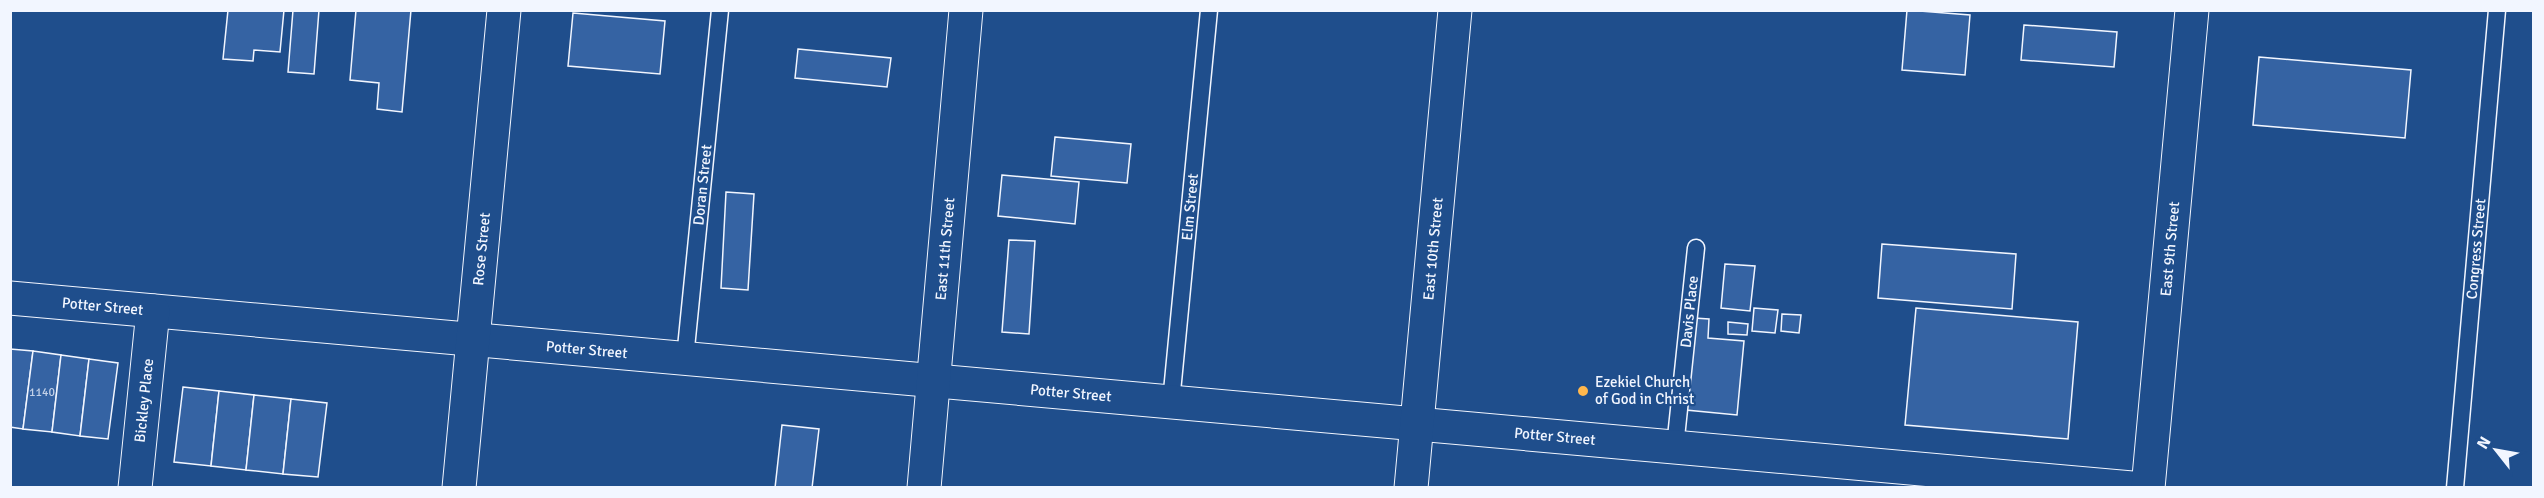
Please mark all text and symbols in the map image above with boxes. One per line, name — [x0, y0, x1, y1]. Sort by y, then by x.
street label: Doran Street — [689, 144, 715, 226]
street label: Elm Street — [1178, 173, 1202, 241]
street label: East 11th Street — [932, 197, 958, 301]
street label: East 10th Street — [1419, 197, 1447, 301]
street label: Congress Street — [2463, 198, 2489, 300]
street label: East 9th Street — [2157, 201, 2183, 297]
street label: Rose Street — [469, 212, 494, 286]
street label: Davis Place — [1677, 275, 1702, 349]
street label: Potter Street — [61, 294, 144, 319]
street label: Potter Street — [545, 337, 628, 362]
street label: Bickley Place — [131, 358, 157, 443]
place label: Ezekiel Church of God in Christ — [1595, 373, 1694, 408]
street label: Potter Street — [1029, 380, 1112, 406]
marker: Ezekiel Church of God in Christ — [1576, 384, 1590, 398]
house number: 1140 — [29, 385, 55, 400]
north arrow — [2466, 420, 2526, 480]
street label: Potter Street — [1513, 424, 1596, 449]
text: N — [2473, 433, 2495, 453]

